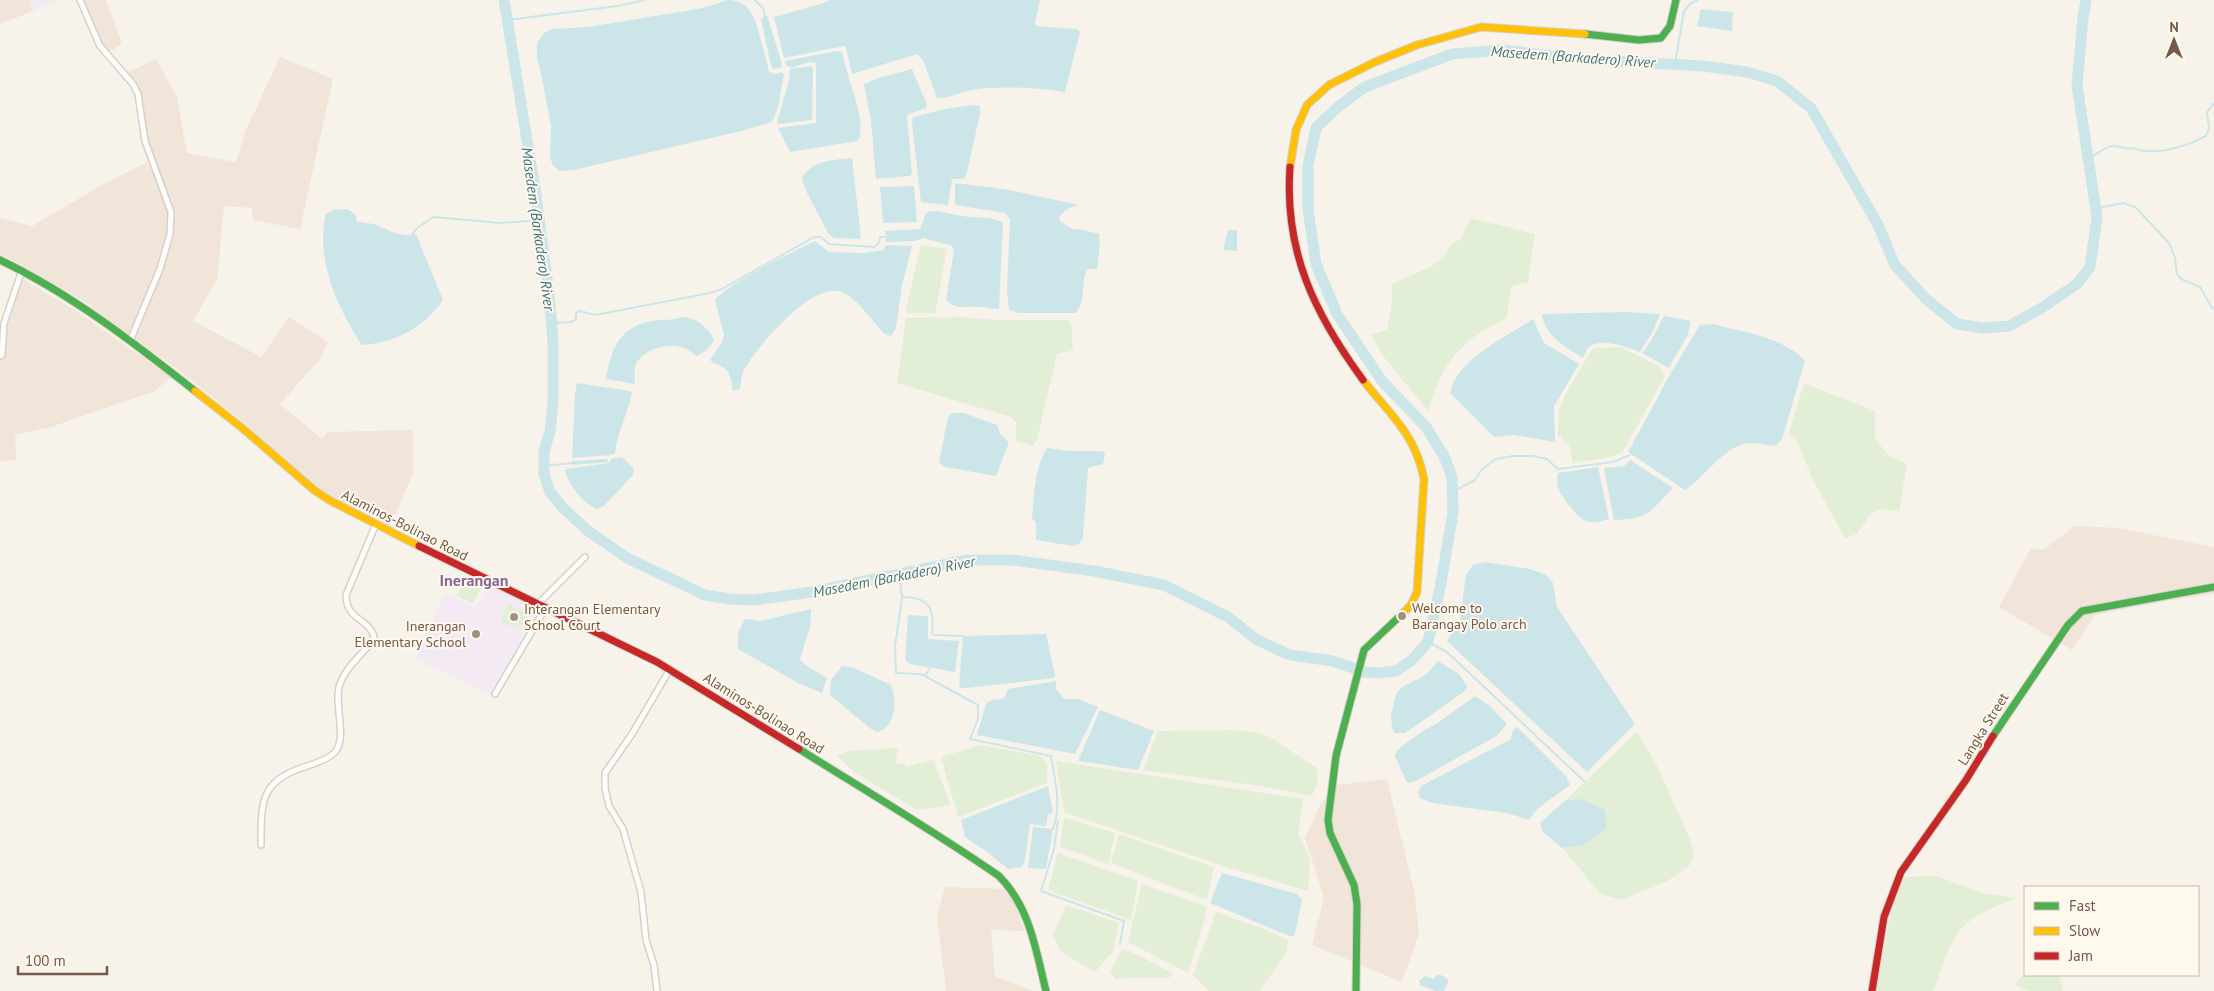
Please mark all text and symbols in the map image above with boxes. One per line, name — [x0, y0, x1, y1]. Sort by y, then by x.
north arrow — [2149, 15, 2199, 65]
text: N — [2169, 18, 2179, 36]
water label: Masedem (Barkadero) River — [1490, 41, 1657, 72]
water label: Masedem (Barkadero) River — [518, 146, 560, 313]
street label: Alaminos-Bolinao Road — [339, 485, 471, 565]
water label: Masedem (Barkadero) River — [811, 551, 978, 602]
district label: Inerangan — [440, 570, 508, 590]
place label: Welcome to Barangay Polo arch — [1412, 599, 1527, 633]
place label: Interangan Elementary School Court — [524, 600, 661, 634]
marker: Welcome to Barangay Polo arch — [1396, 610, 1408, 622]
marker: Interangan Elementary School Court — [508, 611, 520, 623]
place label: Inerangan Elementary School — [354, 617, 466, 651]
marker: Inerangan Elementary School — [470, 628, 482, 640]
street label: Alaminos-Bolinao Road — [700, 668, 828, 758]
street label: Langka Street — [1954, 689, 2013, 769]
legend — [2024, 886, 2199, 976]
text: Fast — [2069, 896, 2096, 915]
text: Slow — [2069, 921, 2100, 940]
scale bar — [18, 944, 106, 976]
text: Jam — [2068, 946, 2093, 965]
text: 100 m — [25, 951, 66, 970]

